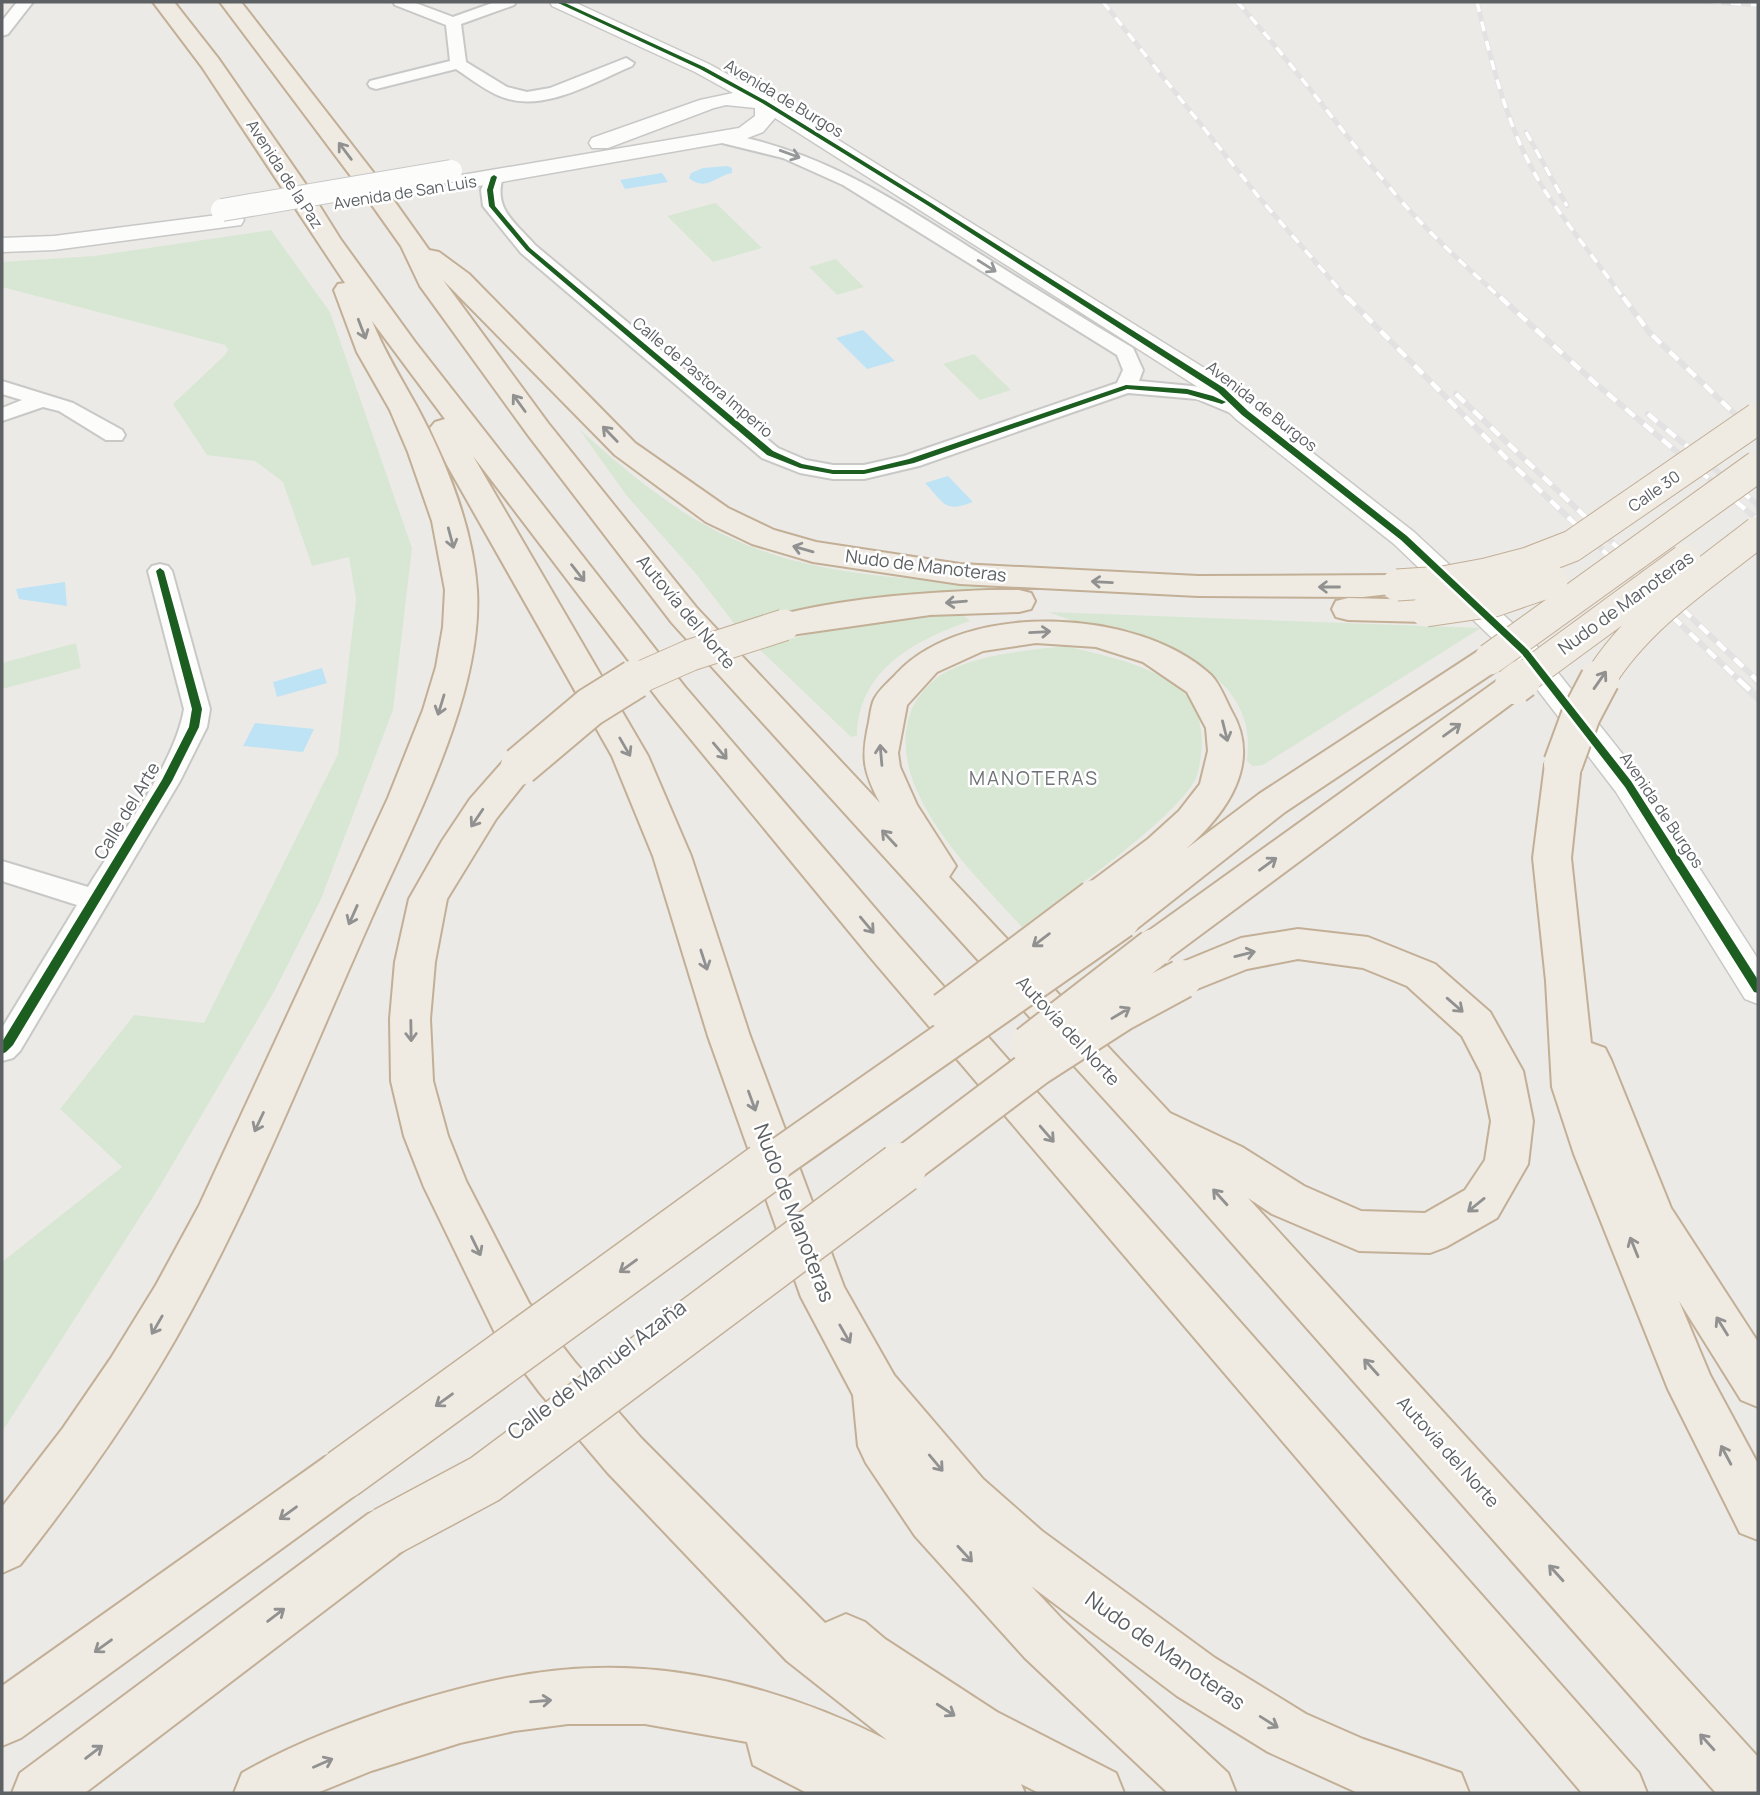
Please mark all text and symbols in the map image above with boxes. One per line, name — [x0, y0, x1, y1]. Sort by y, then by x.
street label: Avenida de Burgos — [720, 54, 848, 142]
street label: Avenida de la Paz — [242, 115, 328, 233]
one-way arrow — [337, 142, 352, 161]
one-way arrow — [778, 149, 800, 161]
street label: Avenida de San Luis — [332, 170, 478, 214]
one-way arrow — [977, 260, 997, 274]
street label: Calle de Pastora Imperio — [628, 312, 778, 442]
one-way arrow — [356, 318, 369, 340]
street label: Avenida de Burgos — [1202, 356, 1322, 456]
one-way arrow — [512, 394, 527, 413]
one-way arrow — [602, 425, 619, 442]
street label: Calle 30 — [1624, 465, 1684, 517]
one-way arrow — [445, 526, 458, 548]
one-way arrow — [792, 542, 814, 555]
street label: Nudo de Manoteras — [844, 543, 1008, 587]
street label: Nudo de Manoteras — [1553, 545, 1698, 660]
street label: Autovía del Norte — [632, 549, 742, 673]
one-way arrow — [570, 563, 585, 582]
one-way arrow — [1090, 575, 1113, 588]
one-way arrow — [1318, 580, 1341, 594]
one-way arrow — [945, 596, 967, 609]
one-way arrow — [1028, 625, 1051, 638]
one-way arrow — [1593, 671, 1607, 690]
one-way arrow — [434, 694, 447, 716]
one-way arrow — [1219, 719, 1232, 742]
one-way arrow — [1442, 723, 1461, 737]
one-way arrow — [618, 736, 632, 756]
one-way arrow — [712, 741, 728, 759]
one-way arrow — [874, 744, 887, 767]
street label: Avenida de Burgos — [1615, 748, 1709, 872]
street label: Calle del Arte — [88, 757, 165, 864]
district label: MANOTERAS — [969, 765, 1099, 791]
one-way arrow — [469, 808, 483, 828]
one-way arrow — [880, 830, 897, 847]
one-way arrow — [1258, 857, 1277, 871]
one-way arrow — [346, 904, 360, 925]
one-way arrow — [859, 915, 875, 933]
one-way arrow — [1031, 932, 1050, 947]
one-way arrow — [1233, 947, 1256, 960]
one-way arrow — [699, 948, 711, 970]
street label: Autovía del Norte — [1012, 970, 1126, 1090]
one-way arrow — [1446, 997, 1464, 1013]
one-way arrow — [1110, 1006, 1130, 1020]
one-way arrow — [404, 1019, 417, 1042]
one-way arrow — [747, 1089, 759, 1111]
one-way arrow — [252, 1111, 265, 1132]
street label: Nudo de Manoteras — [748, 1119, 842, 1306]
one-way arrow — [1039, 1125, 1055, 1143]
one-way arrow — [1211, 1189, 1228, 1206]
one-way arrow — [1468, 1197, 1486, 1212]
one-way arrow — [469, 1235, 483, 1256]
one-way arrow — [1627, 1237, 1640, 1258]
one-way arrow — [619, 1258, 638, 1273]
street label: Calle de Manuel Azaña — [501, 1293, 692, 1446]
one-way arrow — [149, 1314, 163, 1334]
one-way arrow — [1714, 1317, 1728, 1337]
one-way arrow — [838, 1324, 852, 1344]
one-way arrow — [1363, 1358, 1379, 1376]
street label: Autovía del Norte — [1392, 1391, 1505, 1512]
one-way arrow — [435, 1393, 454, 1407]
one-way arrow — [1719, 1445, 1733, 1465]
one-way arrow — [928, 1454, 944, 1472]
one-way arrow — [279, 1506, 298, 1521]
one-way arrow — [957, 1545, 974, 1562]
one-way arrow — [1547, 1565, 1564, 1582]
street label: Nudo de Manoteras — [1080, 1584, 1251, 1716]
one-way arrow — [266, 1607, 285, 1622]
one-way arrow — [94, 1639, 113, 1653]
one-way arrow — [529, 1694, 552, 1707]
one-way arrow — [936, 1703, 955, 1717]
one-way arrow — [1259, 1715, 1278, 1730]
one-way arrow — [1699, 1734, 1715, 1752]
one-way arrow — [85, 1745, 104, 1760]
one-way arrow — [312, 1756, 333, 1769]

